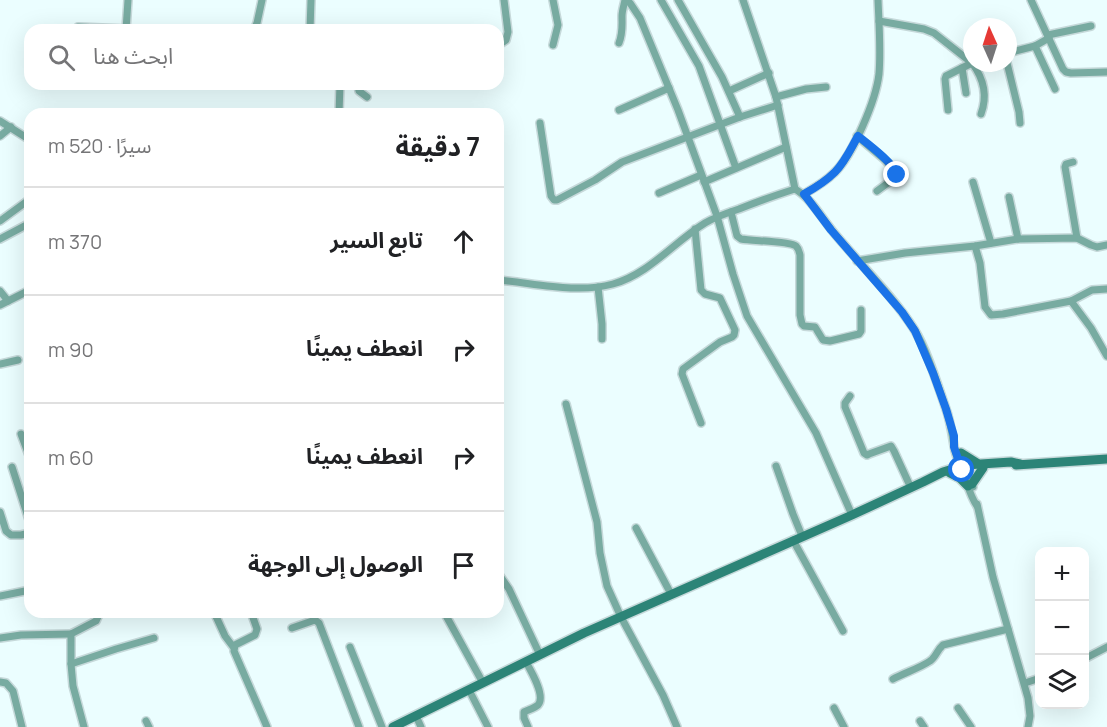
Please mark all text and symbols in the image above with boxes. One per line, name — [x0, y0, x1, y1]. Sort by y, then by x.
north arrow — [963, 18, 1017, 72]
search box — [24, 24, 504, 90]
icon: search — [45, 41, 78, 74]
text: ابحث هنا — [93, 41, 173, 71]
text: 7 دقيقة — [396, 128, 480, 164]
text: سيرًا · 520 m — [48, 132, 151, 159]
route end — [883, 161, 909, 187]
text: تابع السير — [330, 225, 423, 255]
icon: ahead — [447, 225, 480, 258]
text: 370 m — [48, 228, 102, 255]
text: انعطف يمينًا — [306, 333, 423, 363]
icon: right — [447, 333, 480, 366]
text: 90 m — [48, 336, 94, 363]
text: انعطف يمينًا — [306, 441, 423, 471]
icon: right — [447, 441, 480, 474]
text: 60 m — [48, 444, 94, 471]
route start — [948, 456, 974, 482]
map controls — [1035, 547, 1089, 709]
button: + — [1035, 547, 1089, 601]
text: الوصول إلى الوجهة — [248, 549, 423, 579]
icon: arrive — [447, 549, 480, 582]
button: − — [1035, 601, 1089, 655]
button: layers — [1035, 655, 1089, 709]

